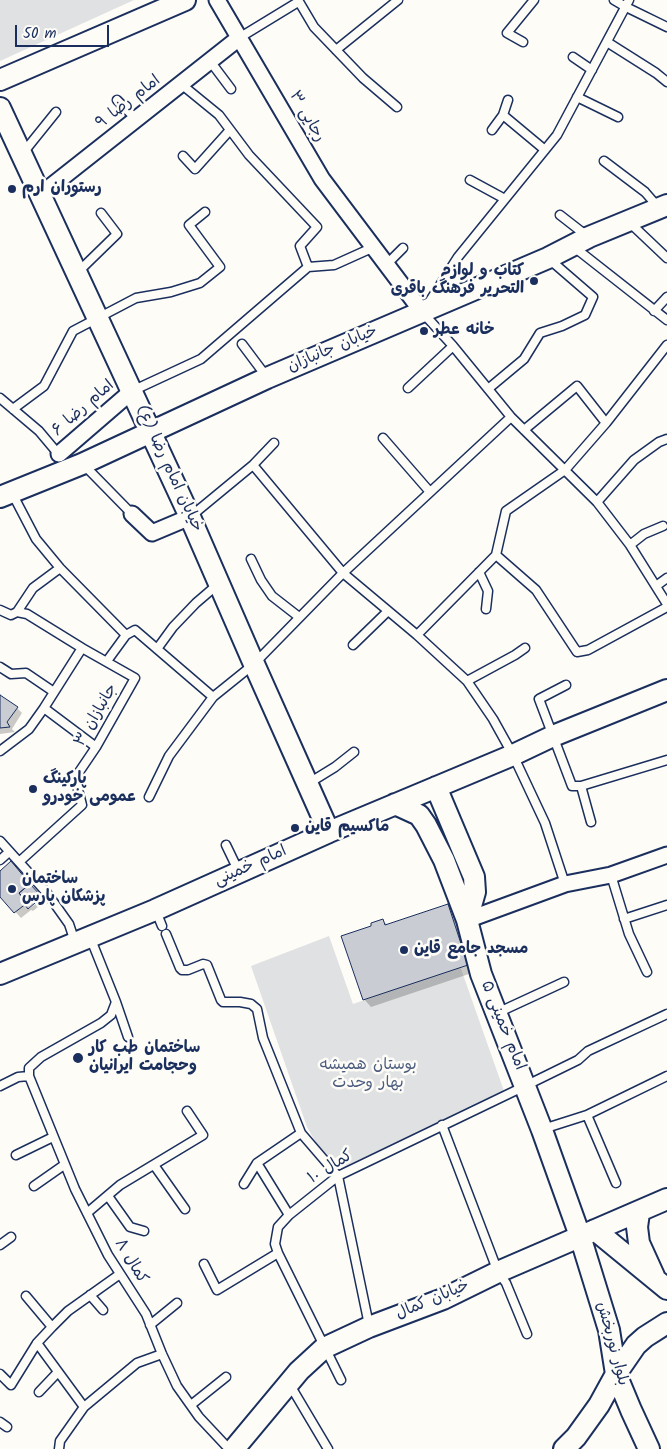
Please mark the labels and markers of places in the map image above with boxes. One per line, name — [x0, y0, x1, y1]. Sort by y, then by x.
place label: رستوران ارم — [22, 179, 102, 199]
marker: رستوران ارم — [6, 183, 18, 195]
place label: کتاب و لوازم التحریر فرهنگ باقری — [391, 262, 524, 300]
marker: کتاب و لوازم التحریر فرهنگ باقری — [528, 275, 540, 287]
place label: خانه عطر — [434, 321, 494, 341]
marker: خانه عطر — [418, 325, 430, 337]
place label: پارکینگ عمومی خودرو — [43, 770, 137, 808]
marker: پارکینگ عمومی خودرو — [27, 783, 39, 795]
place label: ماکسیم قاین — [305, 818, 389, 838]
marker: ماکسیم قاین — [289, 822, 301, 834]
place label: ساختمان پزشکان پارس — [22, 870, 105, 908]
marker: ساختمان پزشکان پارس — [6, 883, 18, 895]
place label: مسجد جامع قاین — [414, 940, 528, 960]
marker: مسجد جامع قاین — [398, 944, 410, 956]
place label: ساختمان طب کار و‌حجامت ایرانیان — [89, 1039, 200, 1077]
marker: ساختمان طب کار و‌حجامت ایرانیان — [71, 1051, 85, 1065]

